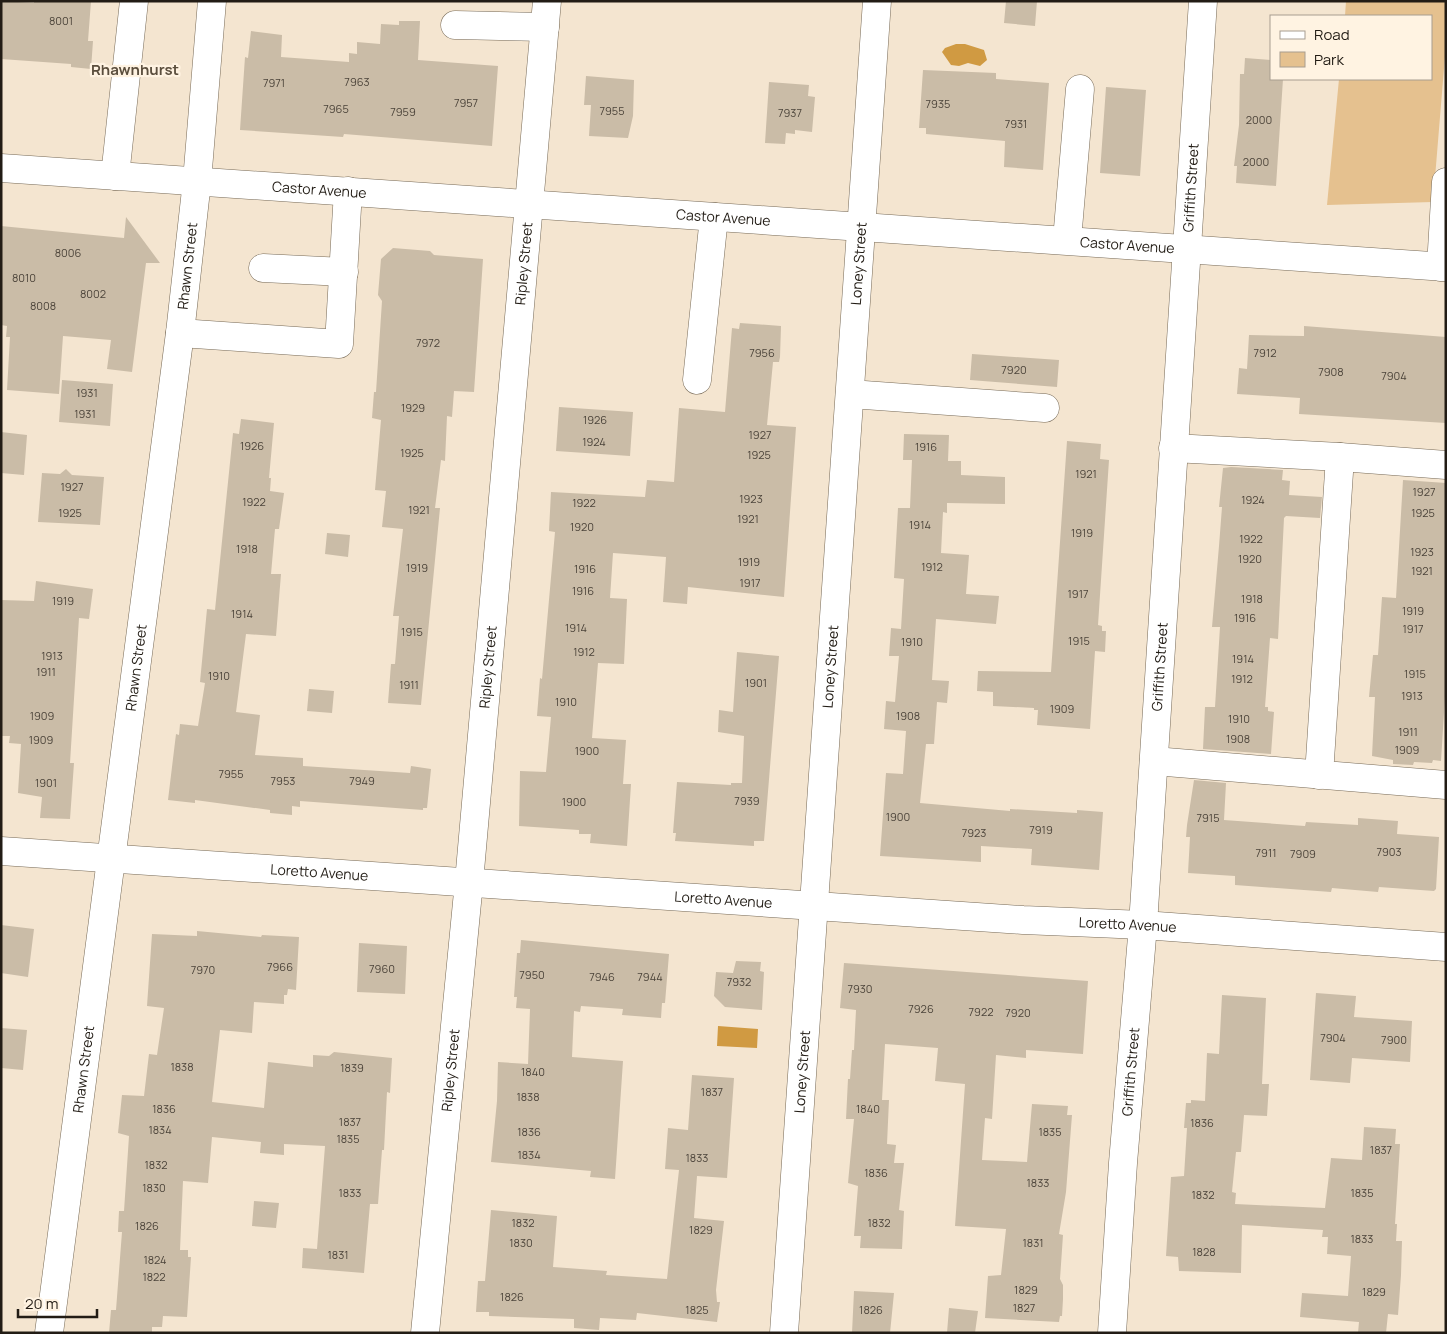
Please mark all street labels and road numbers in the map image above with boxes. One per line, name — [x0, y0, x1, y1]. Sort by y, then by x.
street label: Griffith Street — [1178, 142, 1203, 233]
street label: Castor Avenue — [271, 177, 367, 202]
street label: Castor Avenue — [675, 204, 771, 230]
street label: Rhawn Street — [173, 221, 201, 311]
street label: Ripley Street — [510, 221, 536, 306]
street label: Loney Street — [846, 221, 871, 306]
street label: Castor Avenue — [1080, 232, 1175, 257]
street label: Griffith Street — [1147, 621, 1172, 712]
street label: Rhawn Street — [121, 623, 151, 712]
street label: Ripley Street — [474, 624, 501, 709]
street label: Loney Street — [818, 624, 842, 709]
street label: Loretto Avenue — [270, 859, 369, 885]
street label: Loretto Avenue — [674, 886, 773, 912]
street label: Loretto Avenue — [1078, 912, 1177, 936]
street label: Rhawn Street — [68, 1024, 98, 1114]
street label: Griffith Street — [1117, 1026, 1143, 1117]
street label: Ripley Street — [437, 1028, 464, 1112]
street label: Loney Street — [789, 1029, 814, 1114]

